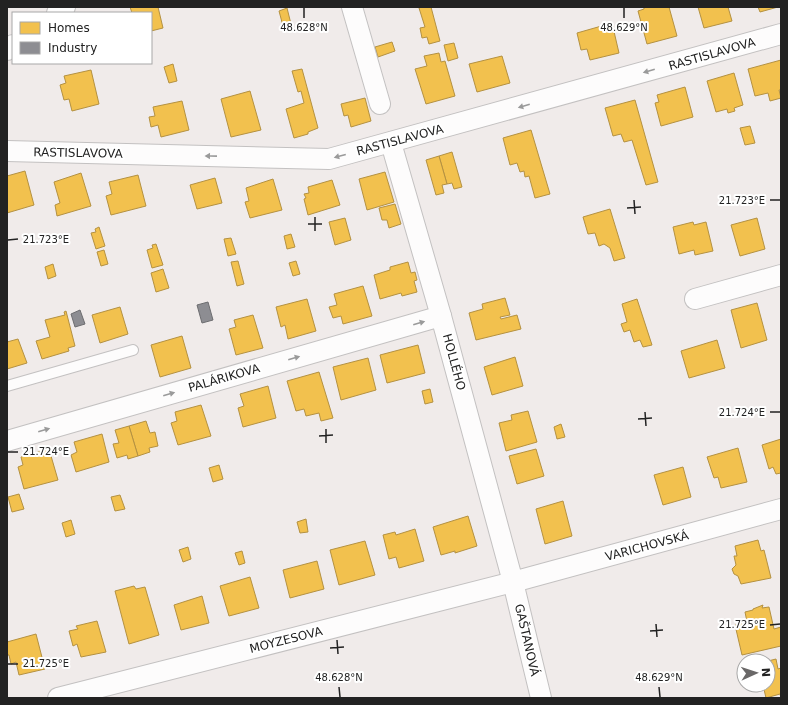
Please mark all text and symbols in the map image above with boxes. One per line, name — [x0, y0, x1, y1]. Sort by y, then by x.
legend — [12, 12, 152, 64]
text: Homes — [48, 21, 90, 35]
text: 48.628°N — [280, 22, 328, 33]
text: 48.629°N — [600, 22, 648, 33]
street label: RASTISLAVOVA — [667, 35, 758, 73]
text: Industry — [48, 41, 97, 55]
one-way arrow — [643, 68, 655, 74]
one-way arrow — [517, 103, 529, 109]
street label: RASTISLAVOVA — [355, 121, 446, 158]
street label: RASTISLAVOVA — [33, 145, 124, 161]
one-way arrow — [204, 153, 217, 159]
one-way arrow — [334, 153, 346, 159]
text: 21.723°E — [719, 195, 765, 206]
text: 21.723°E — [23, 234, 69, 245]
one-way arrow — [414, 320, 426, 326]
street label: HOLLÉHO — [440, 332, 469, 392]
one-way arrow — [289, 355, 301, 361]
street label: PALÁRIKOVA — [186, 360, 262, 395]
one-way arrow — [164, 391, 176, 397]
text: 21.724°E — [719, 407, 765, 418]
one-way arrow — [39, 427, 51, 433]
text: 21.724°E — [23, 446, 69, 457]
street label: VARICHOVSKÁ — [603, 527, 691, 564]
street label: GAŠTANOVÁ — [512, 602, 543, 678]
text: 21.725°E — [719, 619, 765, 630]
street label: MOYZESOVA — [248, 624, 325, 656]
north arrow — [736, 653, 776, 693]
text: 21.725°E — [23, 658, 69, 669]
text: N — [759, 668, 772, 677]
text: 48.628°N — [315, 672, 363, 683]
text: 48.629°N — [635, 672, 683, 683]

